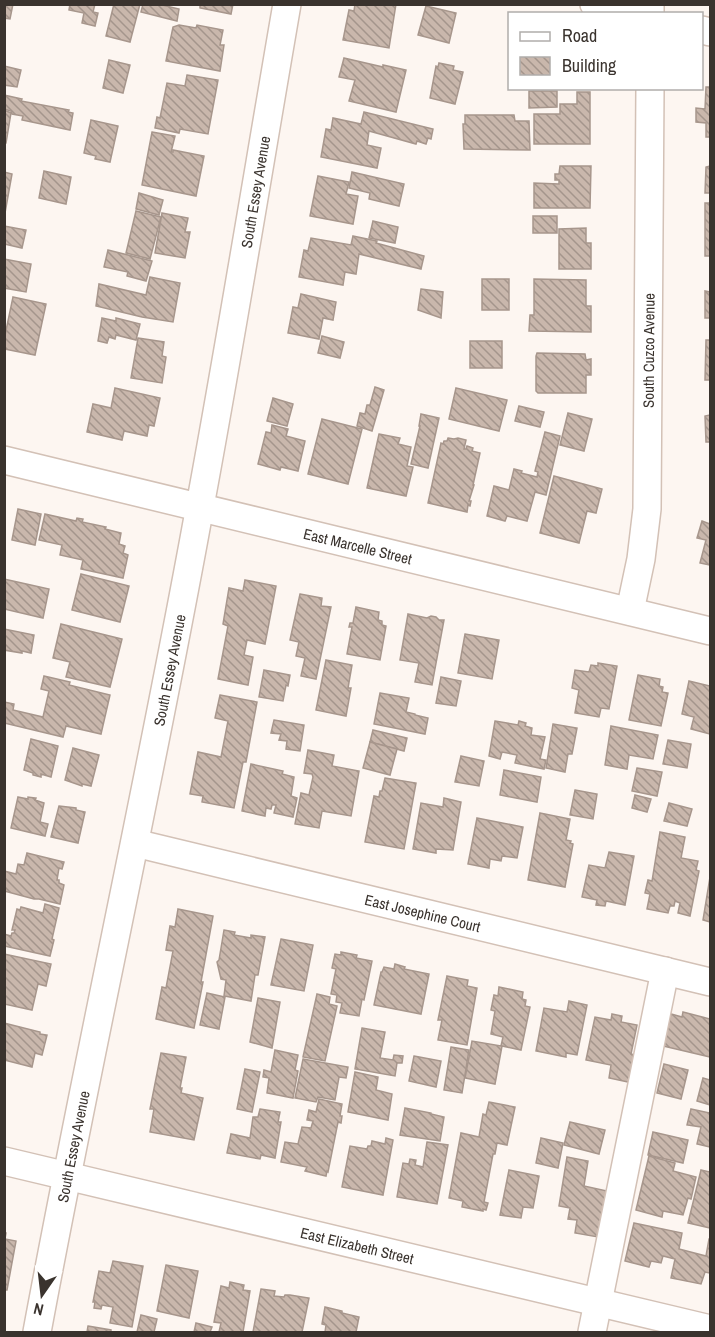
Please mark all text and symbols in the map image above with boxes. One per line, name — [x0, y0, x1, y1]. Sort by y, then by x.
legend — [508, 12, 703, 90]
text: Road — [562, 23, 597, 48]
text: Building — [562, 53, 617, 78]
street label: South Essey Avenue — [235, 134, 275, 249]
street label: South Cuzco Avenue — [637, 293, 659, 408]
street label: East Marcelle Street — [301, 522, 415, 569]
street label: South Essey Avenue — [148, 612, 190, 728]
street label: East Josephine Court — [363, 888, 483, 937]
street label: South Essey Avenue — [51, 1089, 94, 1204]
street label: East Elizabeth Street — [298, 1221, 416, 1269]
north arrow — [12, 1265, 72, 1325]
text: N — [31, 1298, 46, 1321]

